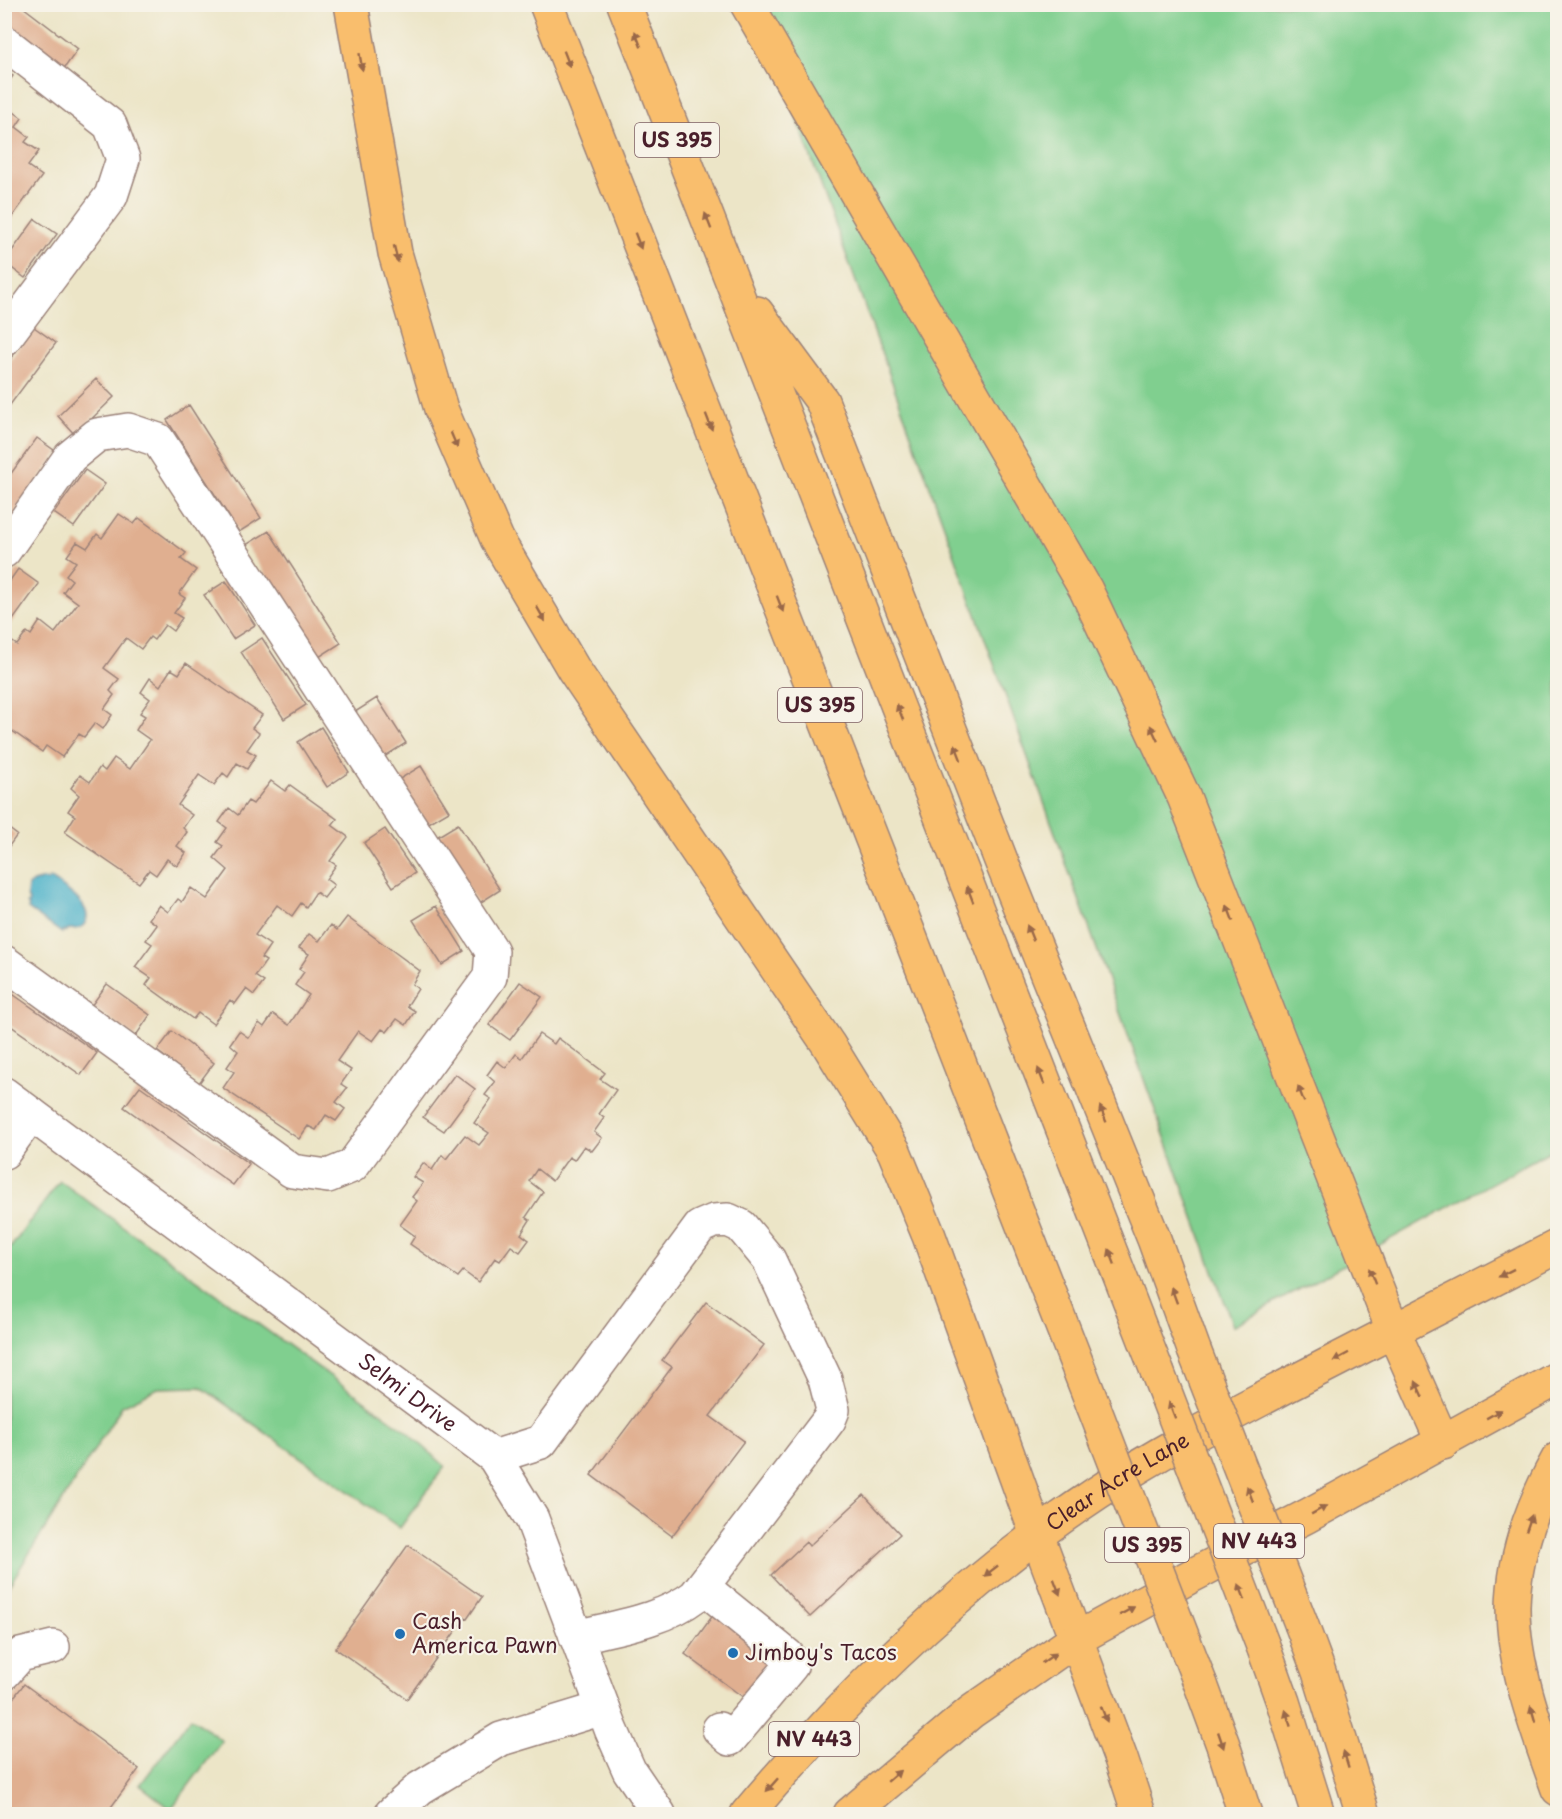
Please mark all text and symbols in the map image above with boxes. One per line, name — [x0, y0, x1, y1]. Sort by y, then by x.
one-way arrow — [632, 30, 642, 48]
one-way arrow — [563, 50, 572, 68]
one-way arrow — [357, 53, 366, 72]
road number: US 395 — [635, 123, 719, 157]
one-way arrow — [703, 212, 712, 230]
one-way arrow — [633, 232, 643, 250]
one-way arrow — [391, 245, 401, 263]
one-way arrow — [705, 413, 714, 431]
one-way arrow — [449, 431, 459, 449]
one-way arrow — [776, 595, 785, 613]
one-way arrow — [535, 606, 546, 622]
road number: US 395 — [778, 688, 862, 722]
one-way arrow — [895, 703, 905, 721]
one-way arrow — [1150, 725, 1159, 742]
one-way arrow — [953, 742, 963, 760]
one-way arrow — [965, 885, 975, 903]
one-way arrow — [1225, 903, 1235, 921]
one-way arrow — [1025, 924, 1034, 942]
one-way arrow — [1036, 1067, 1045, 1085]
one-way arrow — [1296, 1085, 1306, 1103]
one-way arrow — [1098, 1104, 1108, 1122]
one-way arrow — [1107, 1248, 1117, 1266]
one-way arrow — [1367, 1267, 1376, 1285]
one-way arrow — [1497, 1268, 1514, 1278]
one-way arrow — [1169, 1286, 1179, 1304]
street label: Selmi Drive — [352, 1344, 465, 1439]
one-way arrow — [1333, 1353, 1350, 1362]
one-way arrow — [1414, 1380, 1424, 1398]
one-way arrow — [1166, 1400, 1176, 1418]
one-way arrow — [1485, 1409, 1502, 1419]
street label: Clear Acre Lane — [1038, 1423, 1194, 1538]
one-way arrow — [1245, 1484, 1255, 1502]
one-way arrow — [1310, 1505, 1327, 1515]
one-way arrow — [1525, 1514, 1535, 1532]
road number: NV 443 — [1214, 1524, 1304, 1558]
road number: US 395 — [1105, 1528, 1189, 1562]
one-way arrow — [983, 1565, 999, 1577]
one-way arrow — [1052, 1578, 1062, 1596]
one-way arrow — [1237, 1582, 1247, 1600]
place label: Cash America Pawn — [412, 1604, 558, 1660]
one-way arrow — [1119, 1606, 1136, 1616]
marker: Cash America Pawn — [393, 1627, 407, 1641]
place label: Jimboy's Tacos — [745, 1635, 897, 1667]
marker: Jimboy's Tacos — [726, 1646, 740, 1660]
one-way arrow — [1040, 1652, 1056, 1664]
one-way arrow — [1100, 1705, 1110, 1723]
one-way arrow — [1528, 1705, 1537, 1723]
one-way arrow — [1283, 1709, 1293, 1727]
road number: NV 443 — [769, 1722, 859, 1756]
one-way arrow — [1217, 1731, 1227, 1749]
one-way arrow — [1341, 1750, 1350, 1768]
one-way arrow — [886, 1770, 901, 1783]
one-way arrow — [765, 1778, 779, 1793]

